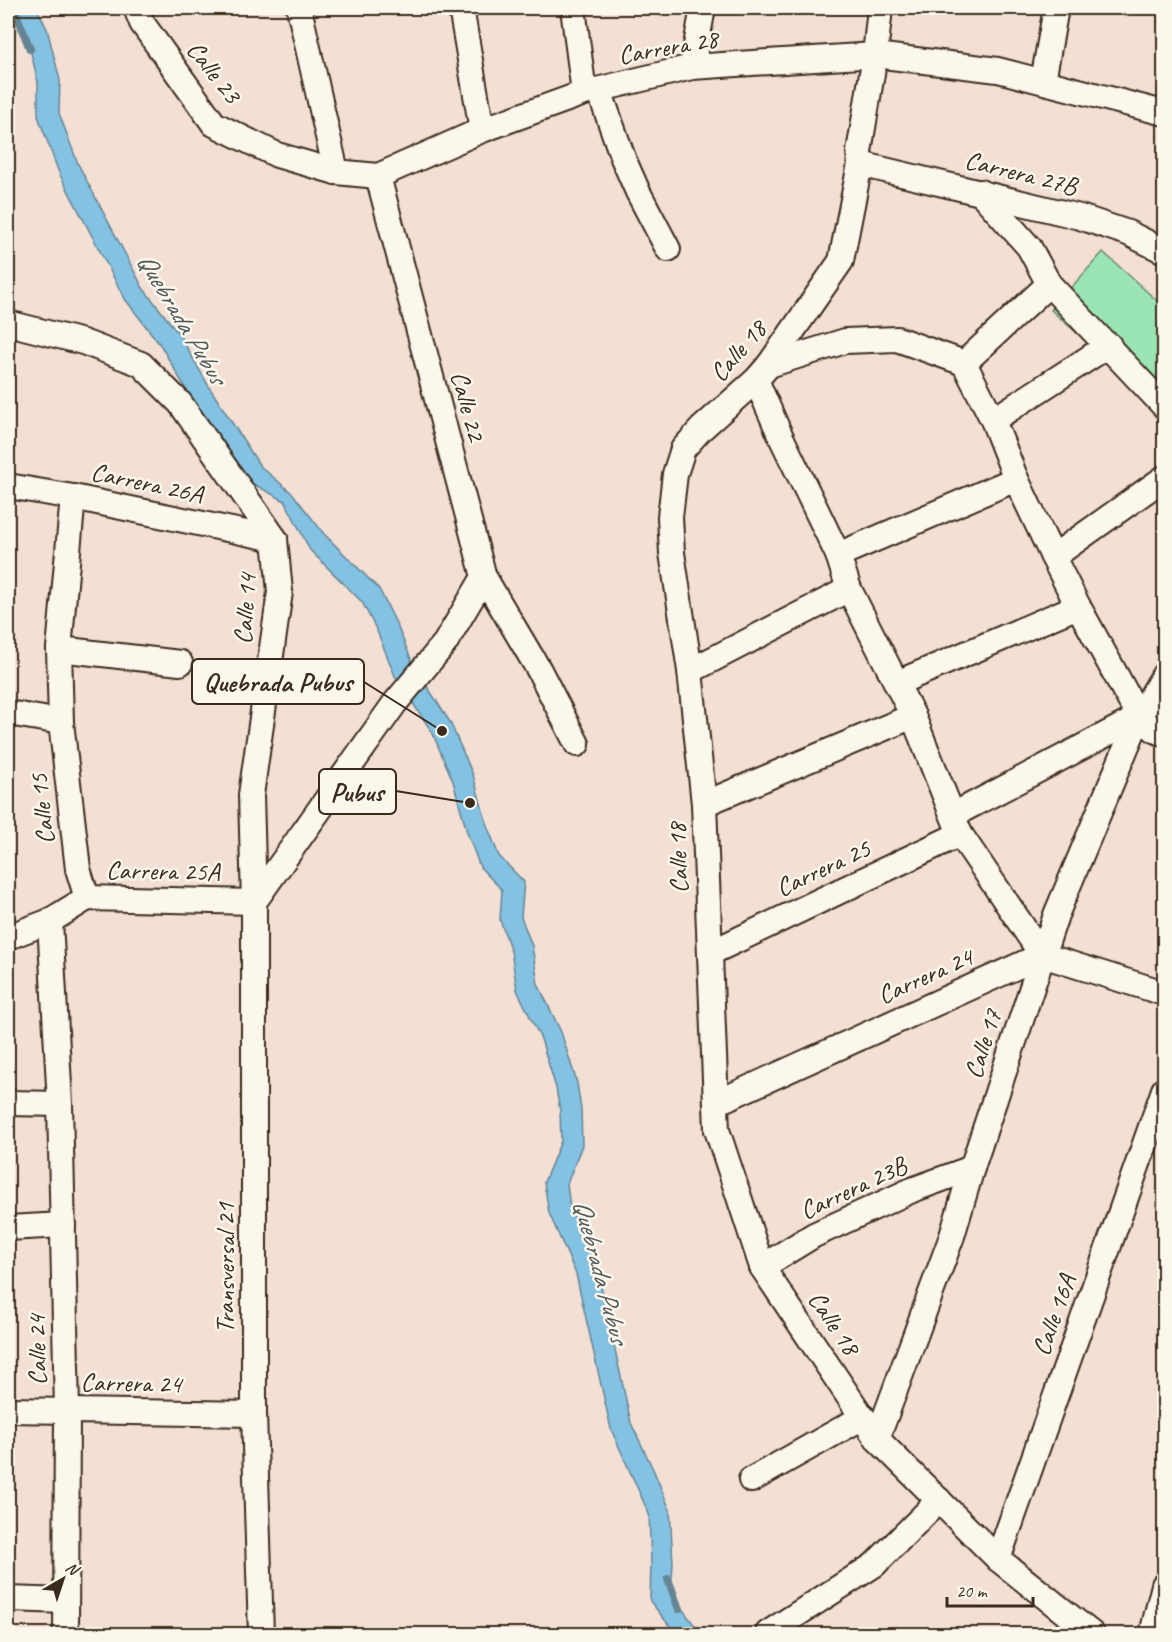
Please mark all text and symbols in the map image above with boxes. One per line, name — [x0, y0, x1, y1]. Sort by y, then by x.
street label: Carrera 28 — [616, 22, 723, 72]
street label: Calle 23 — [179, 34, 250, 112]
street label: Carrera 27B — [962, 143, 1082, 203]
water label: Quebrada Pubus — [130, 246, 237, 394]
street label: Calle 18 — [702, 312, 775, 388]
street label: Calle 22 — [443, 368, 494, 447]
street label: Carrera 26A — [88, 455, 208, 511]
street label: Calle 14 — [226, 570, 264, 645]
callout: Quebrada Pubus — [192, 659, 364, 704]
text: Quebrada Pubus — [204, 665, 355, 699]
callout: Pubus — [319, 769, 396, 814]
street label: Calle 15 — [22, 771, 62, 846]
text: Pubus — [331, 775, 386, 809]
street label: Calle 18 — [660, 820, 696, 894]
street label: Carrera 25 — [770, 831, 877, 904]
street label: Carrera 25A — [106, 854, 222, 889]
street label: Carrera 24 — [872, 940, 980, 1012]
street label: Calle 17 — [956, 1004, 1010, 1083]
street label: Carrera 23B — [794, 1148, 913, 1227]
water label: Quebrada Pubus — [566, 1196, 638, 1351]
street label: Transversal 21 — [209, 1201, 242, 1334]
street label: Calle 16A — [1024, 1268, 1084, 1360]
street label: Calle 18 — [801, 1285, 869, 1363]
street label: Calle 24 — [20, 1312, 54, 1386]
street label: Carrera 24 — [80, 1366, 184, 1400]
north arrow — [33, 1549, 93, 1609]
text: N — [62, 1557, 84, 1581]
scale bar — [947, 1570, 1032, 1608]
text: 20 m — [956, 1580, 989, 1602]

